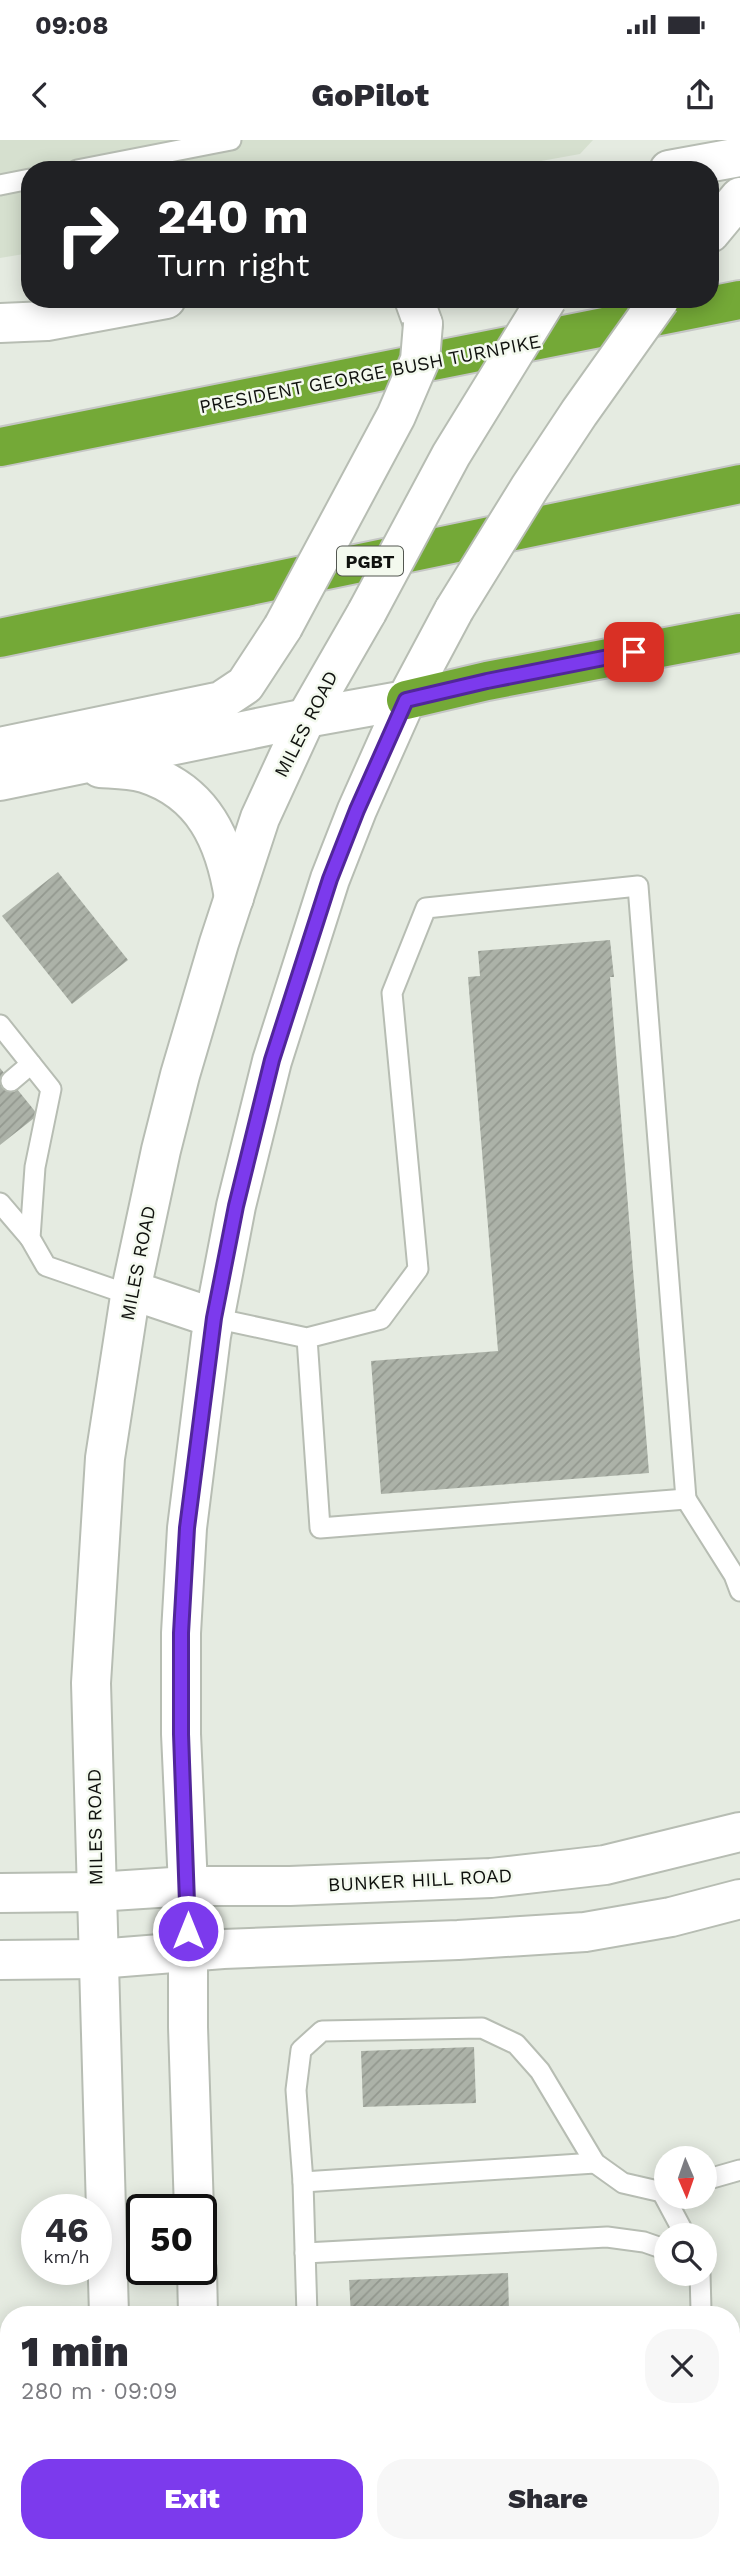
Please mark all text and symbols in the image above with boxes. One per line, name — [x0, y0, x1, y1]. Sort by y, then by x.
text: 09:08 — [35, 10, 109, 40]
icon: back — [21, 76, 59, 114]
text: GoPilot — [311, 76, 429, 114]
icon: share — [681, 76, 719, 114]
text: 240 m — [157, 187, 309, 245]
icon: right — [42, 189, 133, 280]
text: Turn right — [157, 246, 309, 284]
street label: PRESIDENT GEORGE BUSH TURNPIKE — [197, 330, 543, 418]
road number: PGBT — [337, 547, 403, 576]
pin — [604, 622, 664, 682]
icon: arrive — [615, 633, 653, 671]
street label: MILES ROAD — [269, 667, 343, 781]
street label: MILES ROAD — [116, 1204, 160, 1322]
street label: MILES ROAD — [82, 1769, 108, 1885]
street label: BUNKER HILL ROAD — [327, 1864, 513, 1896]
position arrow — [151, 1894, 225, 1968]
north arrow — [654, 2146, 718, 2208]
map controls — [654, 2146, 717, 2286]
speed limit sign: 50 — [126, 2194, 217, 2285]
text: 46 — [44, 2209, 89, 2251]
button: search — [654, 2223, 717, 2286]
text: km/h — [43, 2246, 90, 2267]
text: 1 min — [21, 2327, 129, 2376]
button: close — [645, 2329, 719, 2403]
text: 280 m · 09:09 — [21, 2378, 177, 2405]
button: Exit — [21, 2459, 363, 2539]
button: Share — [377, 2459, 719, 2539]

